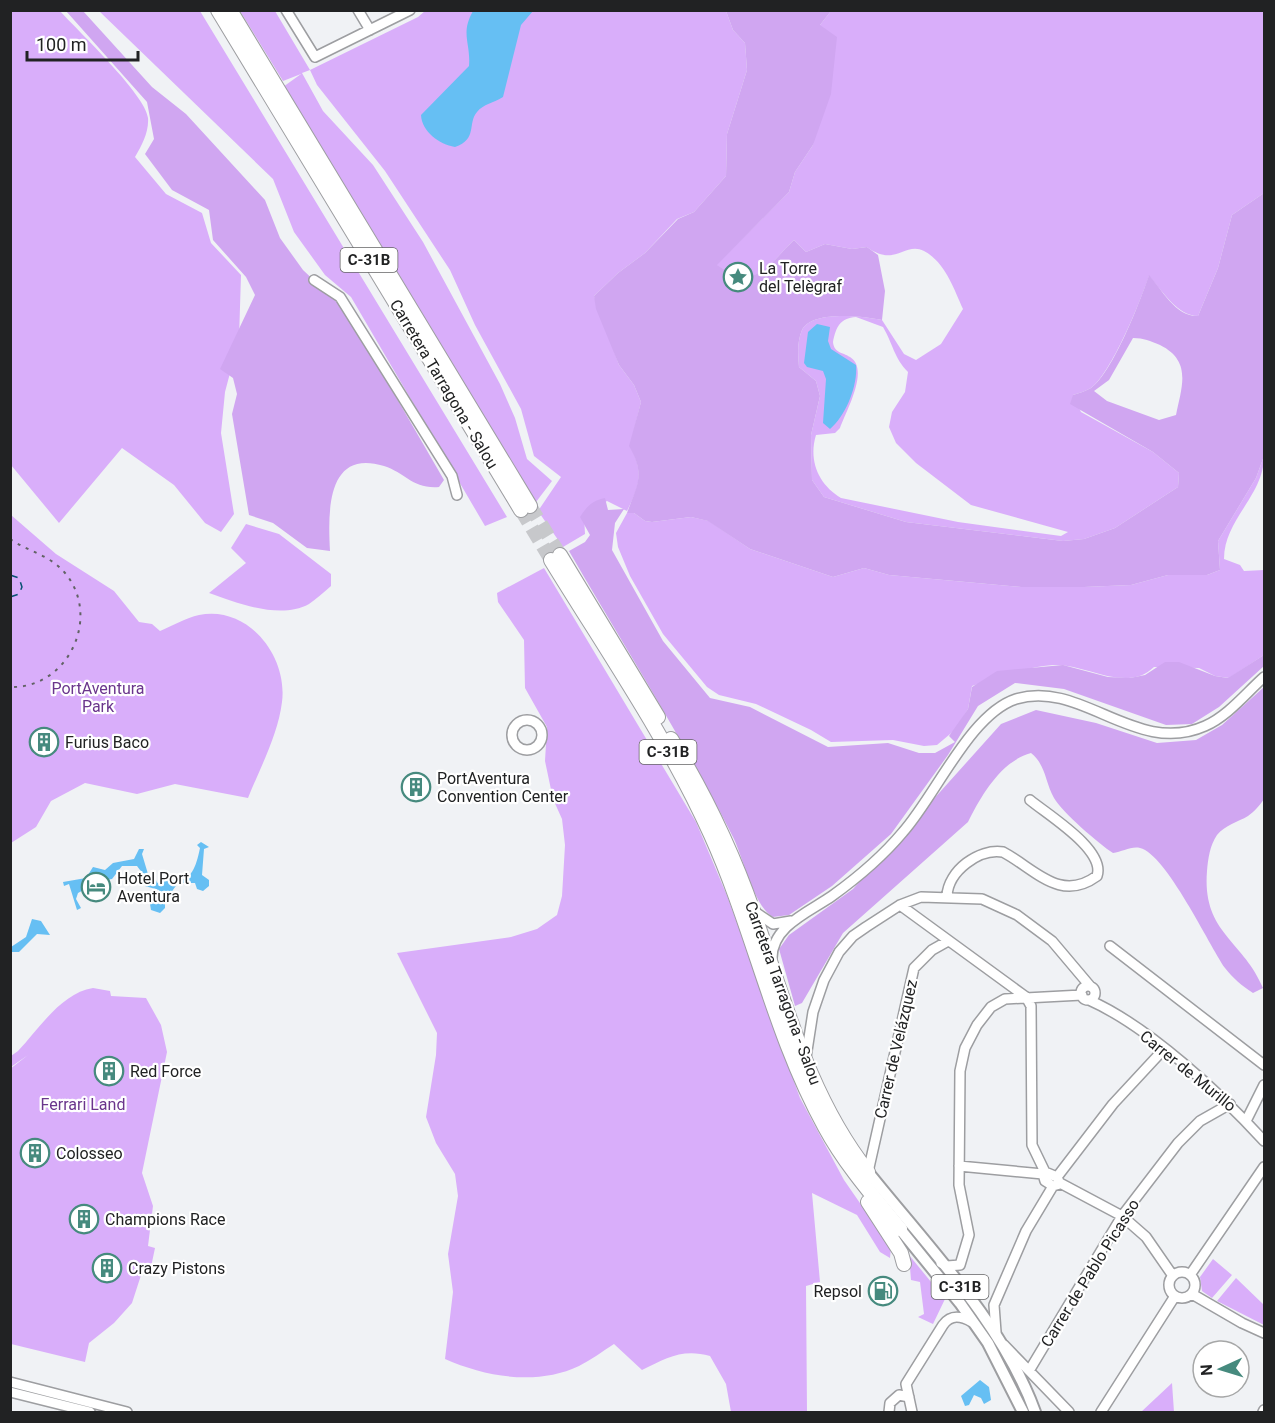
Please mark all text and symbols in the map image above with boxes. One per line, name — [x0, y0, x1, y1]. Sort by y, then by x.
scale bar — [27, 24, 138, 62]
text: 100 m — [36, 34, 87, 55]
road number: C-31B — [340, 248, 398, 272]
place label: La Torre del Telègraf — [759, 259, 842, 296]
place icon: La Torre del Telègraf — [722, 261, 754, 293]
street label: Carretera Tarragona - Salou — [386, 296, 502, 472]
park label: PortAventura Park — [51, 679, 145, 716]
building icon: Furius Baco — [28, 726, 60, 758]
place label: Furius Baco — [65, 733, 149, 752]
road number: C-31B — [640, 740, 696, 764]
place label: PortAventura Convention Center — [437, 769, 569, 806]
building icon: PortAventura Convention Center — [400, 771, 432, 803]
place label: Hotel Port Aventura — [117, 869, 189, 906]
hotel icon: Hotel Port Aventura — [80, 871, 112, 903]
street label: Carretera Tarragona - Salou — [741, 899, 825, 1087]
street label: Carrer de Velázquez — [871, 978, 921, 1120]
street label: Carrer de Murillo — [1136, 1026, 1240, 1116]
building icon: Red Force — [93, 1055, 125, 1087]
place label: Red Force — [130, 1062, 201, 1081]
park label: Ferrari Land — [41, 1095, 125, 1114]
building icon: Colosseo — [19, 1137, 51, 1169]
place label: Colosseo — [56, 1144, 123, 1163]
street label: Carrer de Pablo Picasso — [1037, 1196, 1143, 1350]
building icon: Champions Race — [68, 1203, 100, 1235]
place label: Champions Race — [105, 1210, 225, 1229]
building icon: Crazy Pistons — [91, 1252, 123, 1284]
place label: Crazy Pistons — [128, 1259, 225, 1278]
fuel station icon: Repsol — [867, 1275, 899, 1307]
road number: C-31B — [932, 1275, 988, 1299]
place label: Repsol — [813, 1282, 862, 1301]
north arrow — [1191, 1339, 1251, 1399]
text: N — [1197, 1364, 1216, 1376]

